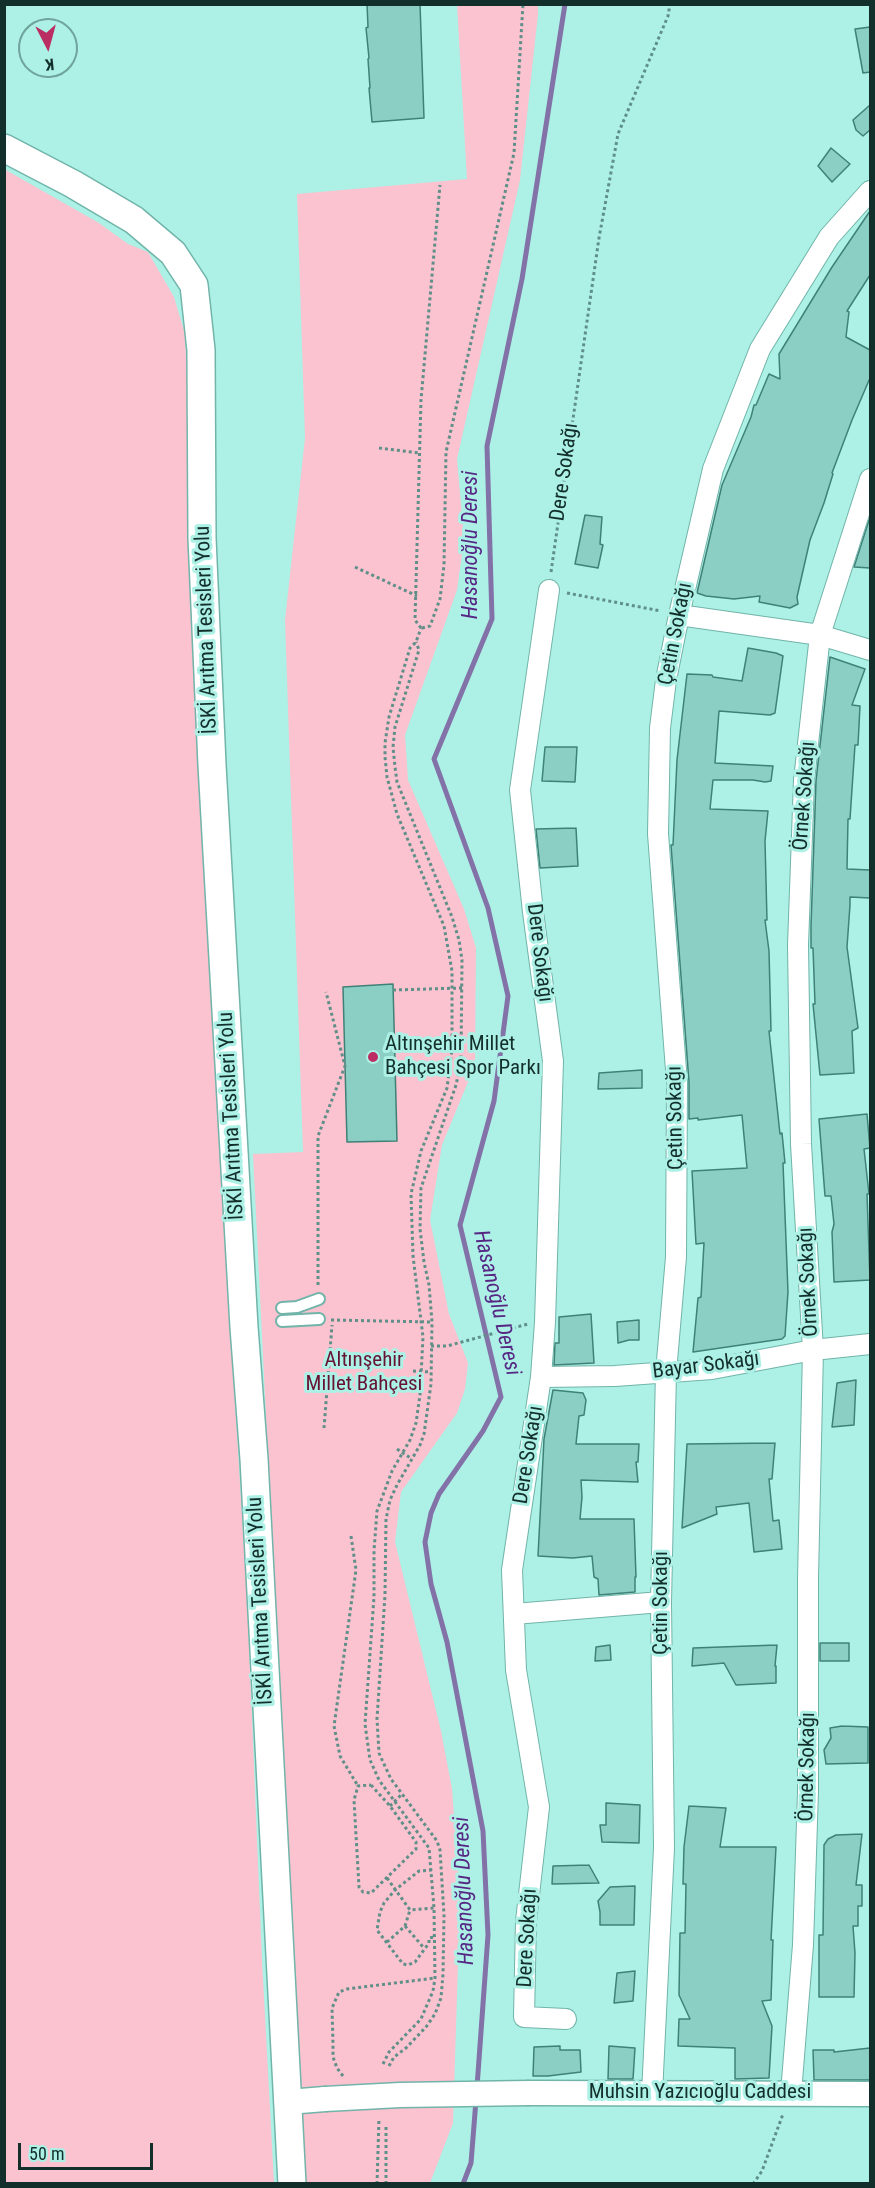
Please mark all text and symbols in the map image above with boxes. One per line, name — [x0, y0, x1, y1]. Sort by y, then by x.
north arrow — [18, 18, 78, 78]
text: K — [44, 54, 55, 74]
street label: Dere Sokağı — [546, 421, 584, 523]
water label: Hasanoğlu Deresi — [458, 471, 484, 619]
street label: İSKİ Arıtma Tesisleri Yolu — [191, 525, 223, 735]
street label: Çetin Sokağı — [654, 581, 698, 687]
street label: Örnek Sokağı — [789, 740, 821, 852]
street label: Dere Sokağı — [520, 902, 558, 1004]
street label: İSKİ Arıtma Tesisleri Yolu — [214, 1011, 250, 1221]
place label: Altınşehir Millet Bahçesi Spor Parkı — [385, 1032, 541, 1082]
marker: Altınşehir Millet Bahçesi Spor Parkı — [366, 1050, 380, 1064]
street label: Çetin Sokağı — [662, 1066, 690, 1170]
street label: Örnek Sokağı — [794, 1227, 824, 1337]
water label: Hasanoğlu Deresi — [466, 1228, 526, 1378]
street label: Bayar Sokağı — [651, 1347, 761, 1385]
park label: Altınşehir Millet Bahçesi — [306, 1348, 422, 1398]
street label: Dere Sokağı — [509, 1404, 549, 1506]
street label: İSKİ Arıtma Tesisleri Yolu — [243, 1496, 279, 1706]
street label: Çetin Sokağı — [649, 1551, 675, 1655]
street label: Örnek Sokağı — [794, 1712, 822, 1822]
water label: Hasanoğlu Deresi — [449, 1816, 481, 1966]
street label: Dere Sokağı — [513, 1888, 543, 1988]
street label: Muhsin Yazıcıoğlu Caddesi — [589, 2080, 811, 2106]
scale bar — [21, 2131, 156, 2169]
text: 50 m — [29, 2143, 64, 2164]

